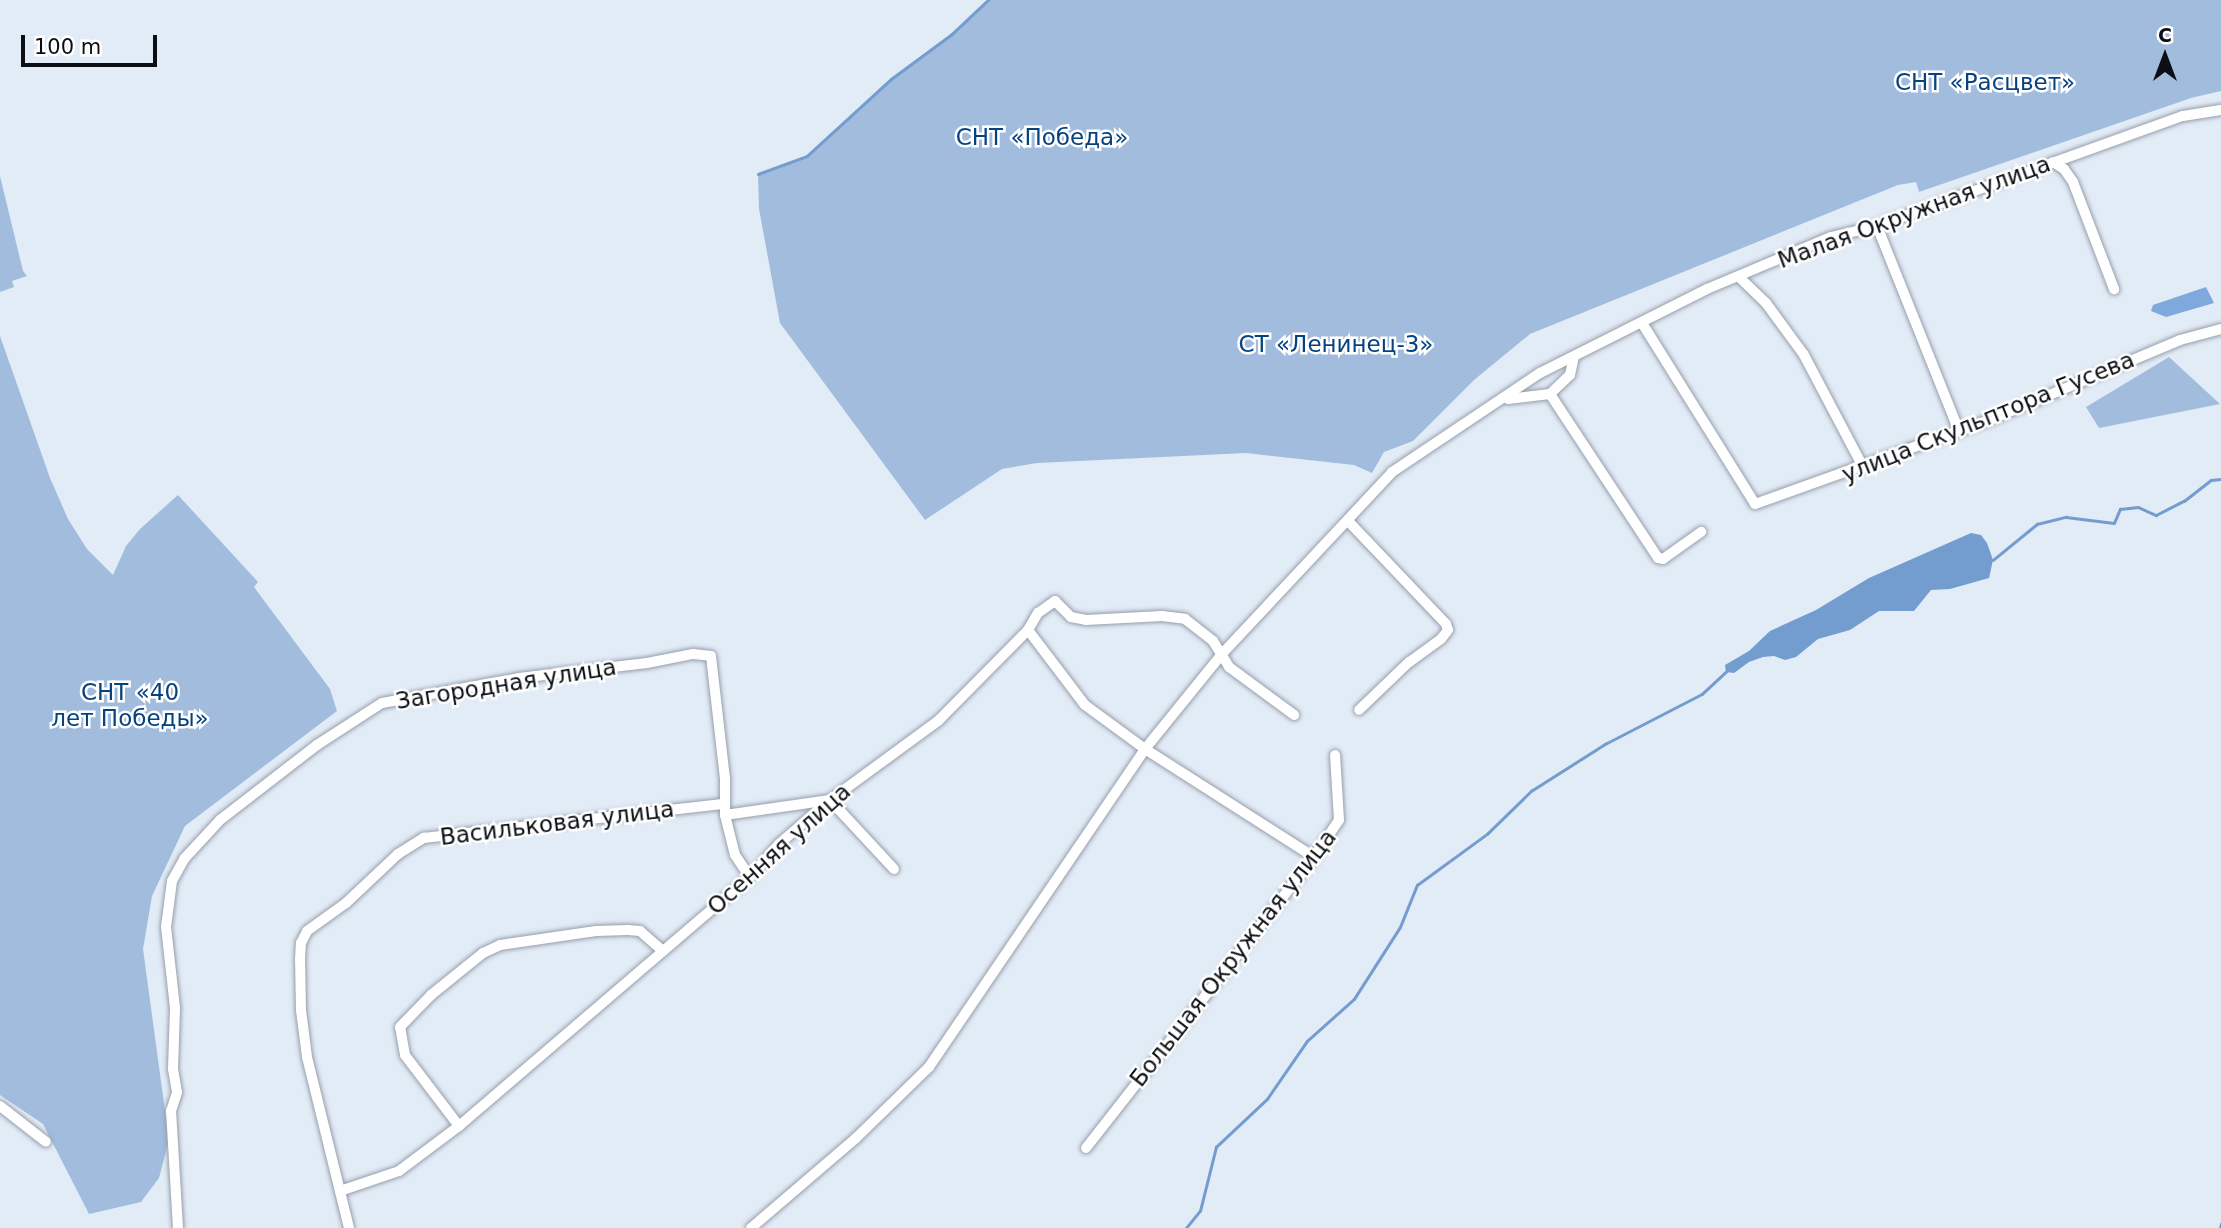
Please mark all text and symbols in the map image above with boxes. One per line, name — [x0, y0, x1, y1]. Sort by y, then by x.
scale bar — [24, 21, 161, 65]
north arrow — [2130, 21, 2200, 91]
text: С — [2158, 24, 2172, 46]
text: 100 m — [34, 35, 101, 59]
park label: СНТ «Расцвет» — [1895, 68, 2075, 96]
park label: СНТ «Победа» — [956, 123, 1128, 151]
street label: Малая Окружная улица — [1774, 150, 2054, 274]
park label: СТ «Ленинец-3» — [1239, 330, 1433, 358]
street label: улица Скульптора Гусева — [1838, 346, 2138, 488]
street label: Загородная улица — [394, 653, 618, 715]
park label: СНТ «40 лет Победы» — [51, 678, 209, 732]
street label: Осенняя улица — [702, 778, 856, 920]
street label: Васильковая улица — [438, 795, 676, 851]
street label: Большая Окружная улица — [1124, 824, 1342, 1092]

